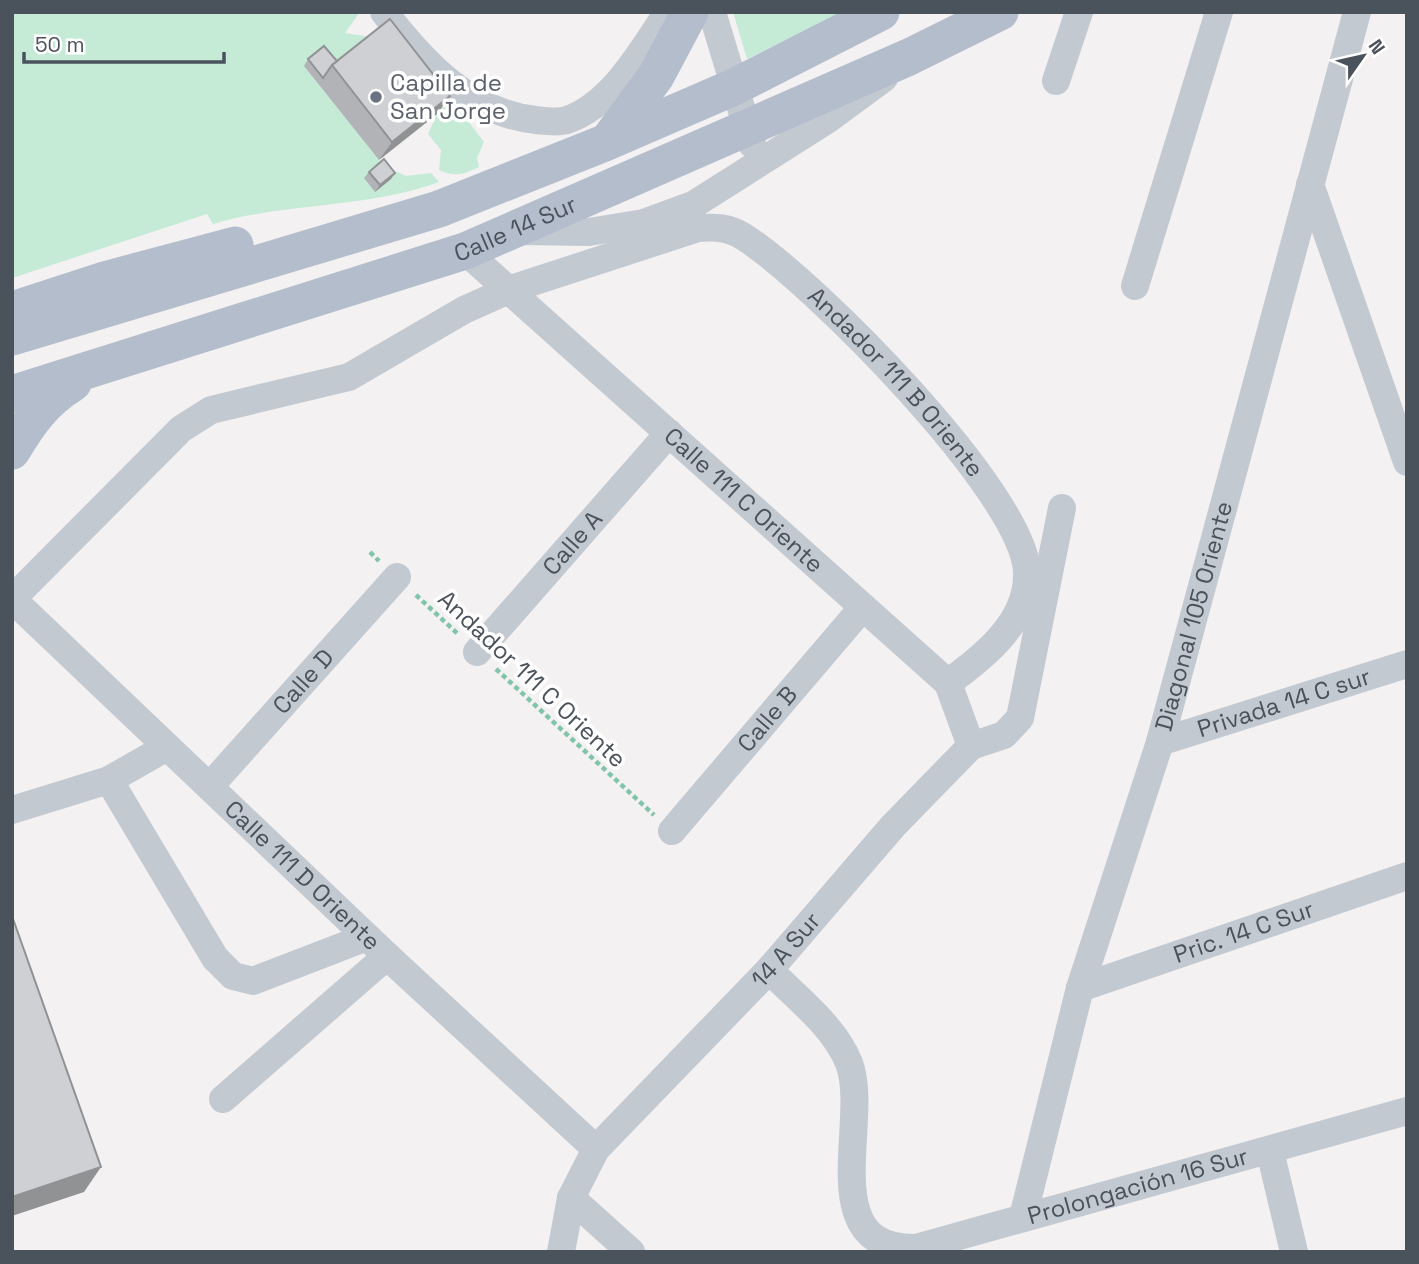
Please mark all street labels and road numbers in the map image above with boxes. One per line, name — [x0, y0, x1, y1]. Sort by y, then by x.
street label: Calle 14 Sur — [450, 188, 581, 268]
street label: Andador 111 B Oriente — [801, 280, 991, 483]
street label: Calle 111 C Oriente — [658, 420, 830, 579]
street label: Diagonal 105 Oriente — [1148, 498, 1239, 734]
street label: Calle A — [535, 504, 609, 582]
street label: Andador 111 C Oriente — [432, 583, 633, 774]
street label: Calle D — [266, 642, 340, 720]
street label: Privada 14 C sur — [1193, 660, 1374, 744]
street label: Calle B — [730, 679, 804, 758]
street label: Calle 111 D Oriente — [218, 793, 387, 957]
street label: Pric. 14 C Sur — [1169, 893, 1318, 970]
street label: 14 A Sur — [744, 906, 827, 994]
street label: Prolongación 16 Sur — [1024, 1140, 1251, 1231]

